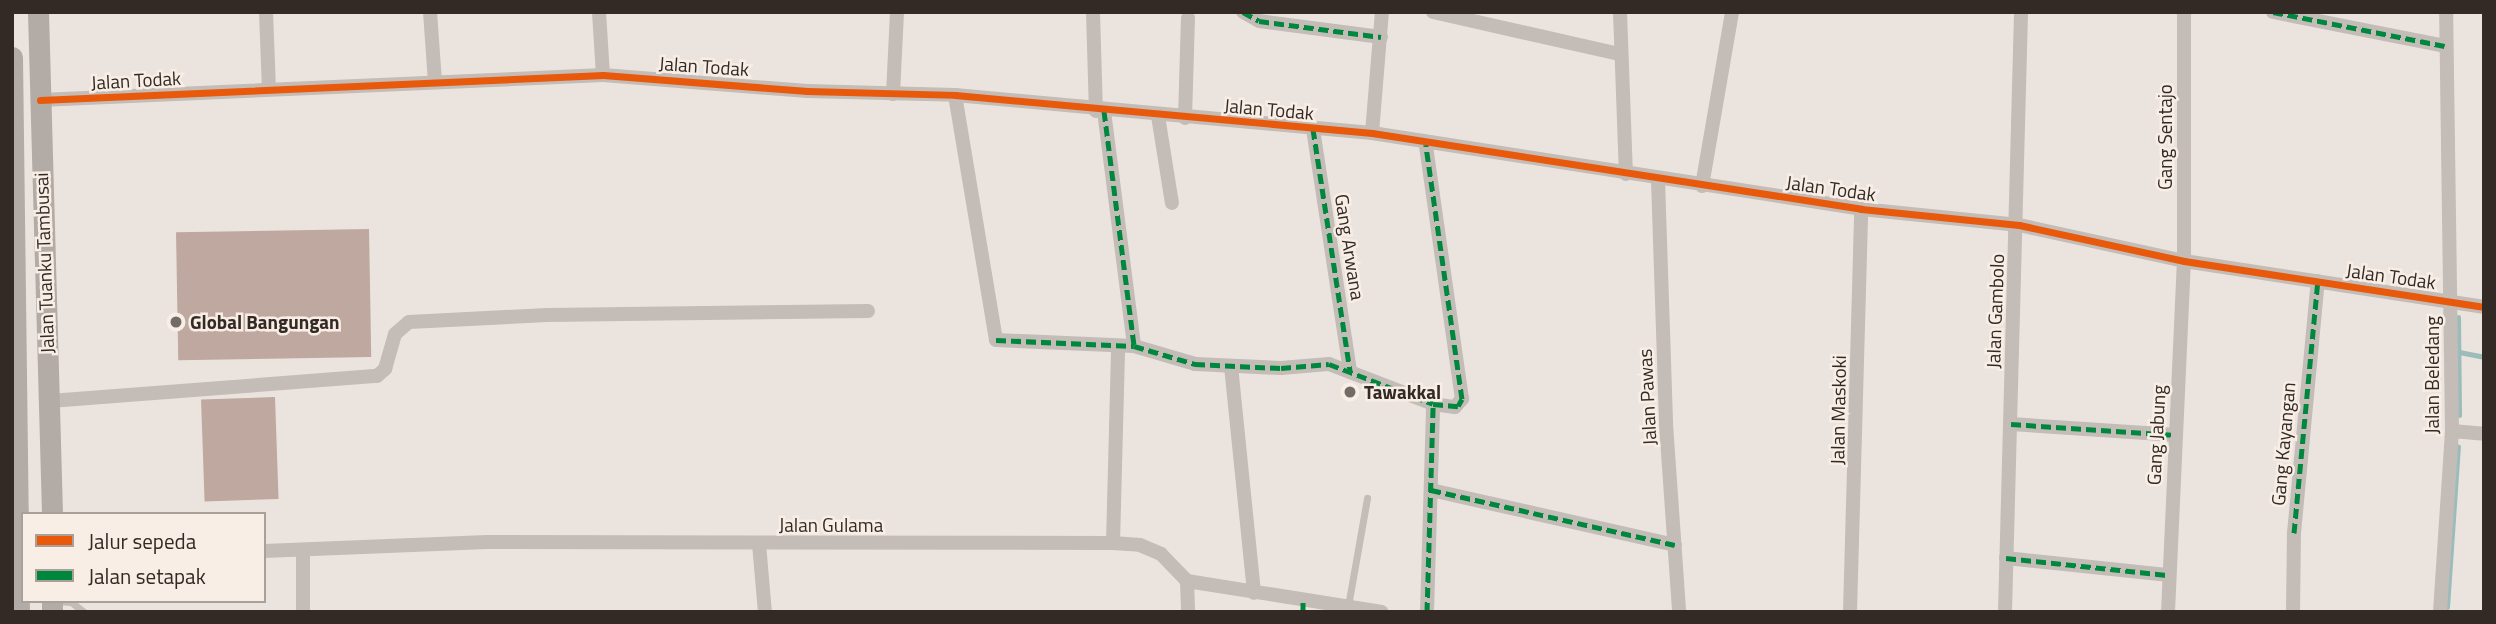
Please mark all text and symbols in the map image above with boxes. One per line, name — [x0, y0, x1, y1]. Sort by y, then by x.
street label: Jalan Todak — [658, 51, 750, 81]
street label: Jalan Todak — [90, 66, 182, 94]
street label: Gang Sentajo — [2154, 84, 2176, 190]
street label: Jalan Todak — [1223, 94, 1315, 124]
street label: Jalan Todak — [1785, 170, 1877, 206]
street label: Jalan Tuanku Tambusai — [29, 172, 59, 354]
street label: Gang Arwana — [1330, 192, 1370, 302]
street label: Jalan Gambolo — [1982, 253, 2008, 369]
street label: Jalan Todak — [2345, 258, 2437, 294]
place label: Global Bangungan — [190, 311, 340, 333]
marker: Global Bangungan — [168, 314, 184, 330]
street label: Jalan Beledang — [2421, 316, 2443, 434]
street label: Jalan Pawas — [1633, 348, 1661, 446]
street label: Jalan Maskoki — [1826, 355, 1850, 465]
place label: Tawakkal — [1364, 381, 1441, 403]
street label: Gang Kayangan — [2266, 381, 2300, 507]
marker: Tawakkal — [1342, 384, 1358, 400]
street label: Gang Jabung — [2142, 384, 2170, 486]
legend — [21, 512, 266, 603]
street label: Jalan Gulama — [779, 514, 883, 536]
text: Jalur sepeda — [88, 525, 196, 557]
text: Jalan setapak — [88, 560, 206, 592]

